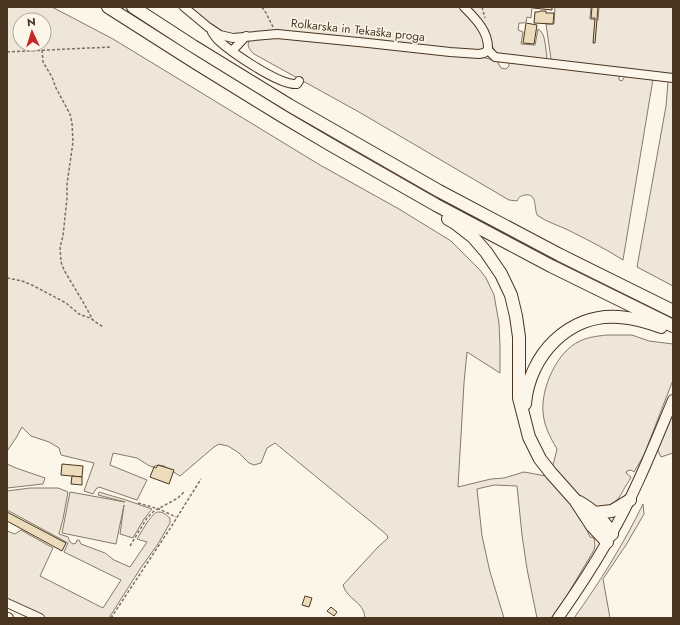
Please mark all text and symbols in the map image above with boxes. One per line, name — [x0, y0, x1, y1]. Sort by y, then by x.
north arrow — [12, 12, 52, 52]
text: N — [26, 14, 36, 30]
street label: Rolkarska in Tekaška proga — [290, 14, 426, 46]

